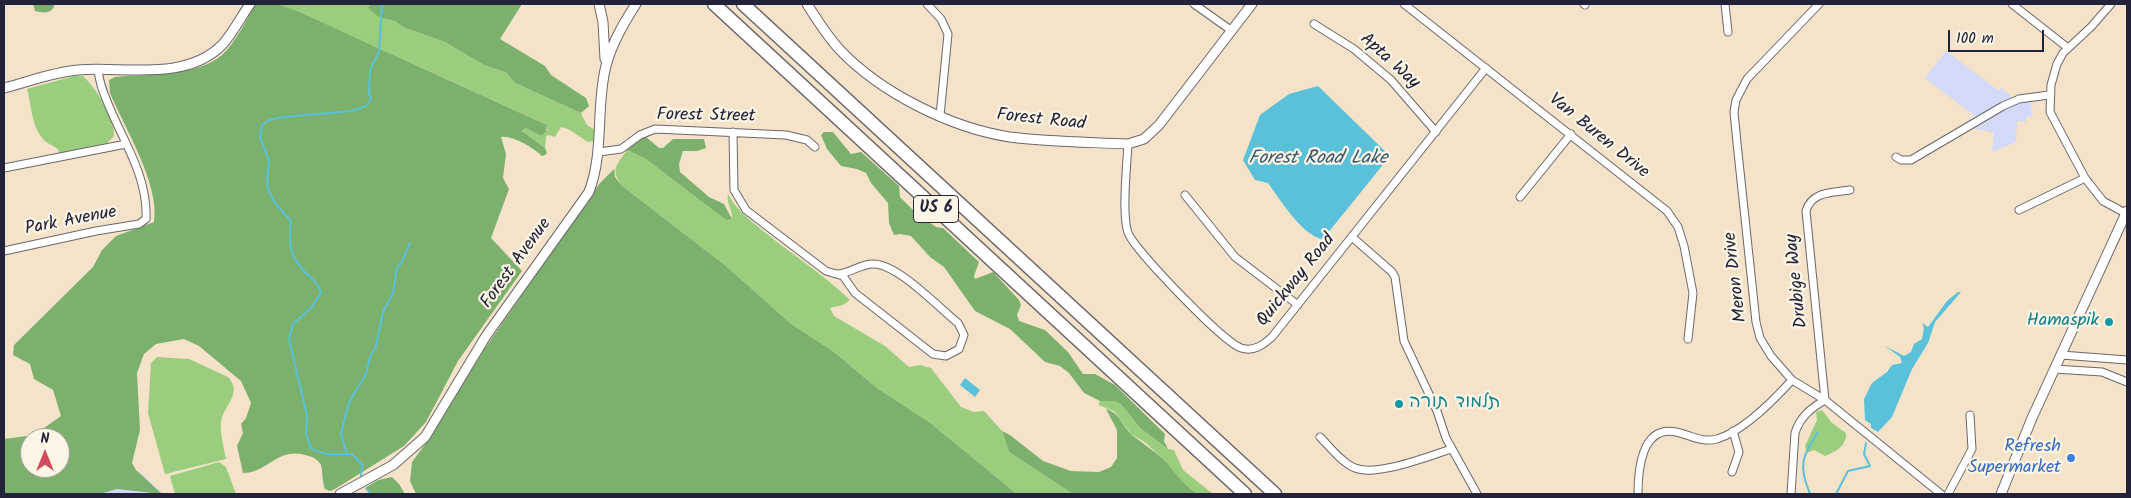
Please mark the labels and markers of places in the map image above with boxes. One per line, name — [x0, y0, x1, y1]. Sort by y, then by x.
place label: Hamaspik — [2027, 311, 2099, 333]
marker: Hamaspik — [2103, 316, 2115, 328]
place label: תלמוד תורה — [1409, 393, 1500, 415]
marker: תלמוד תורה — [1393, 398, 1405, 410]
place label: Refresh Supermarket — [1968, 437, 2061, 479]
marker: Refresh Supermarket — [2065, 452, 2077, 464]

